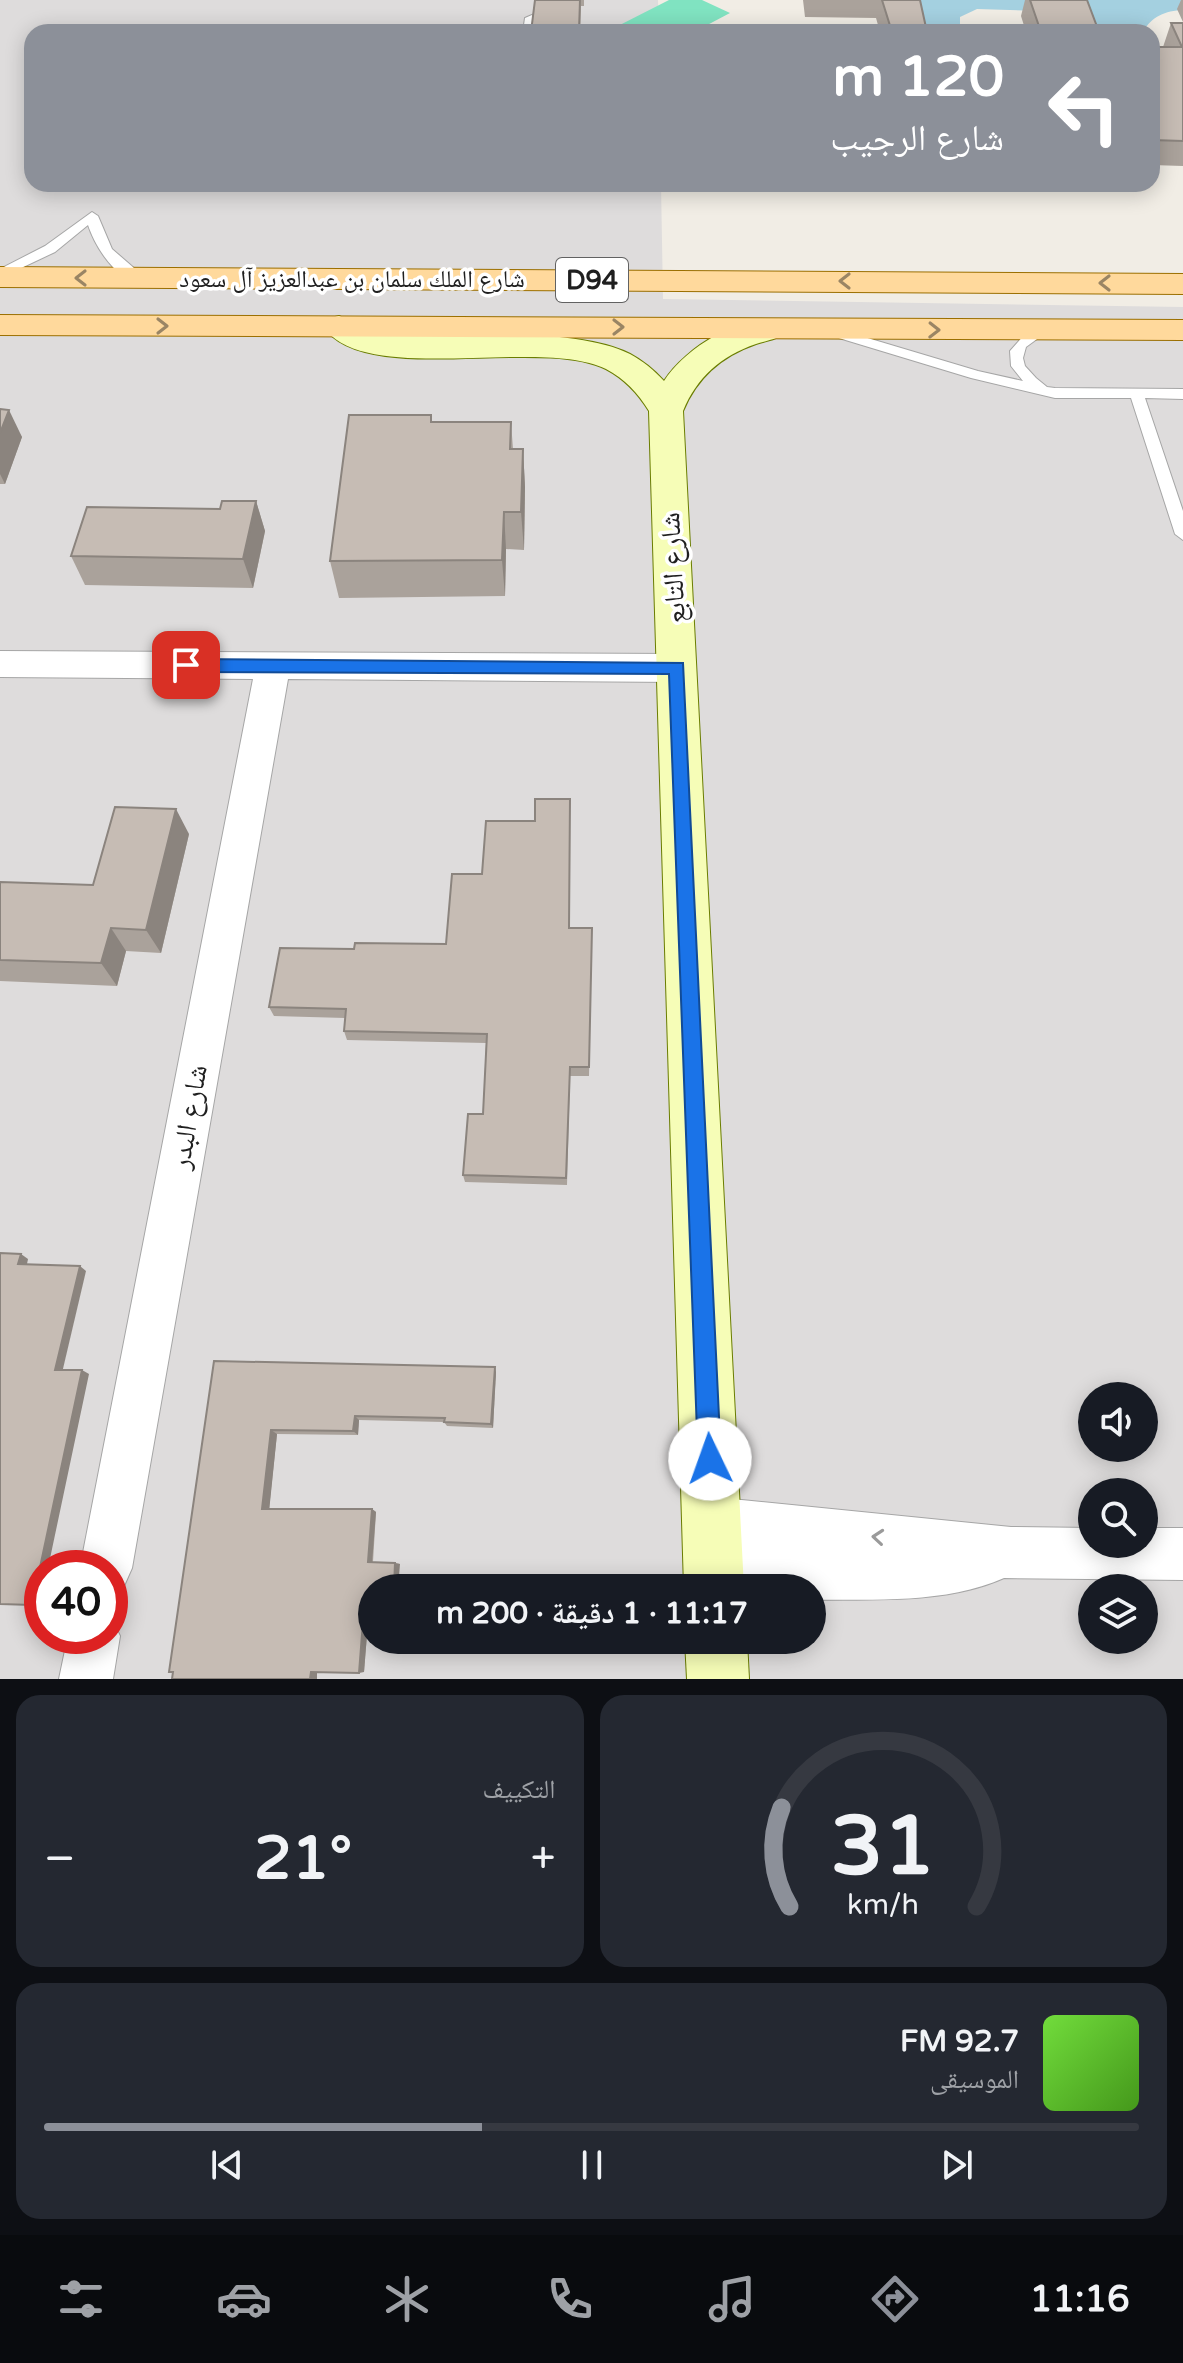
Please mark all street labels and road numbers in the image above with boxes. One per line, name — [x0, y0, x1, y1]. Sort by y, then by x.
road number: D94 — [556, 258, 628, 302]
street label: شارع الملك سلمان بن عبدالعزيز آل سعود — [179, 265, 525, 294]
street label: شارع التابع — [653, 512, 693, 624]
street label: شارع البدر — [163, 1062, 215, 1173]

